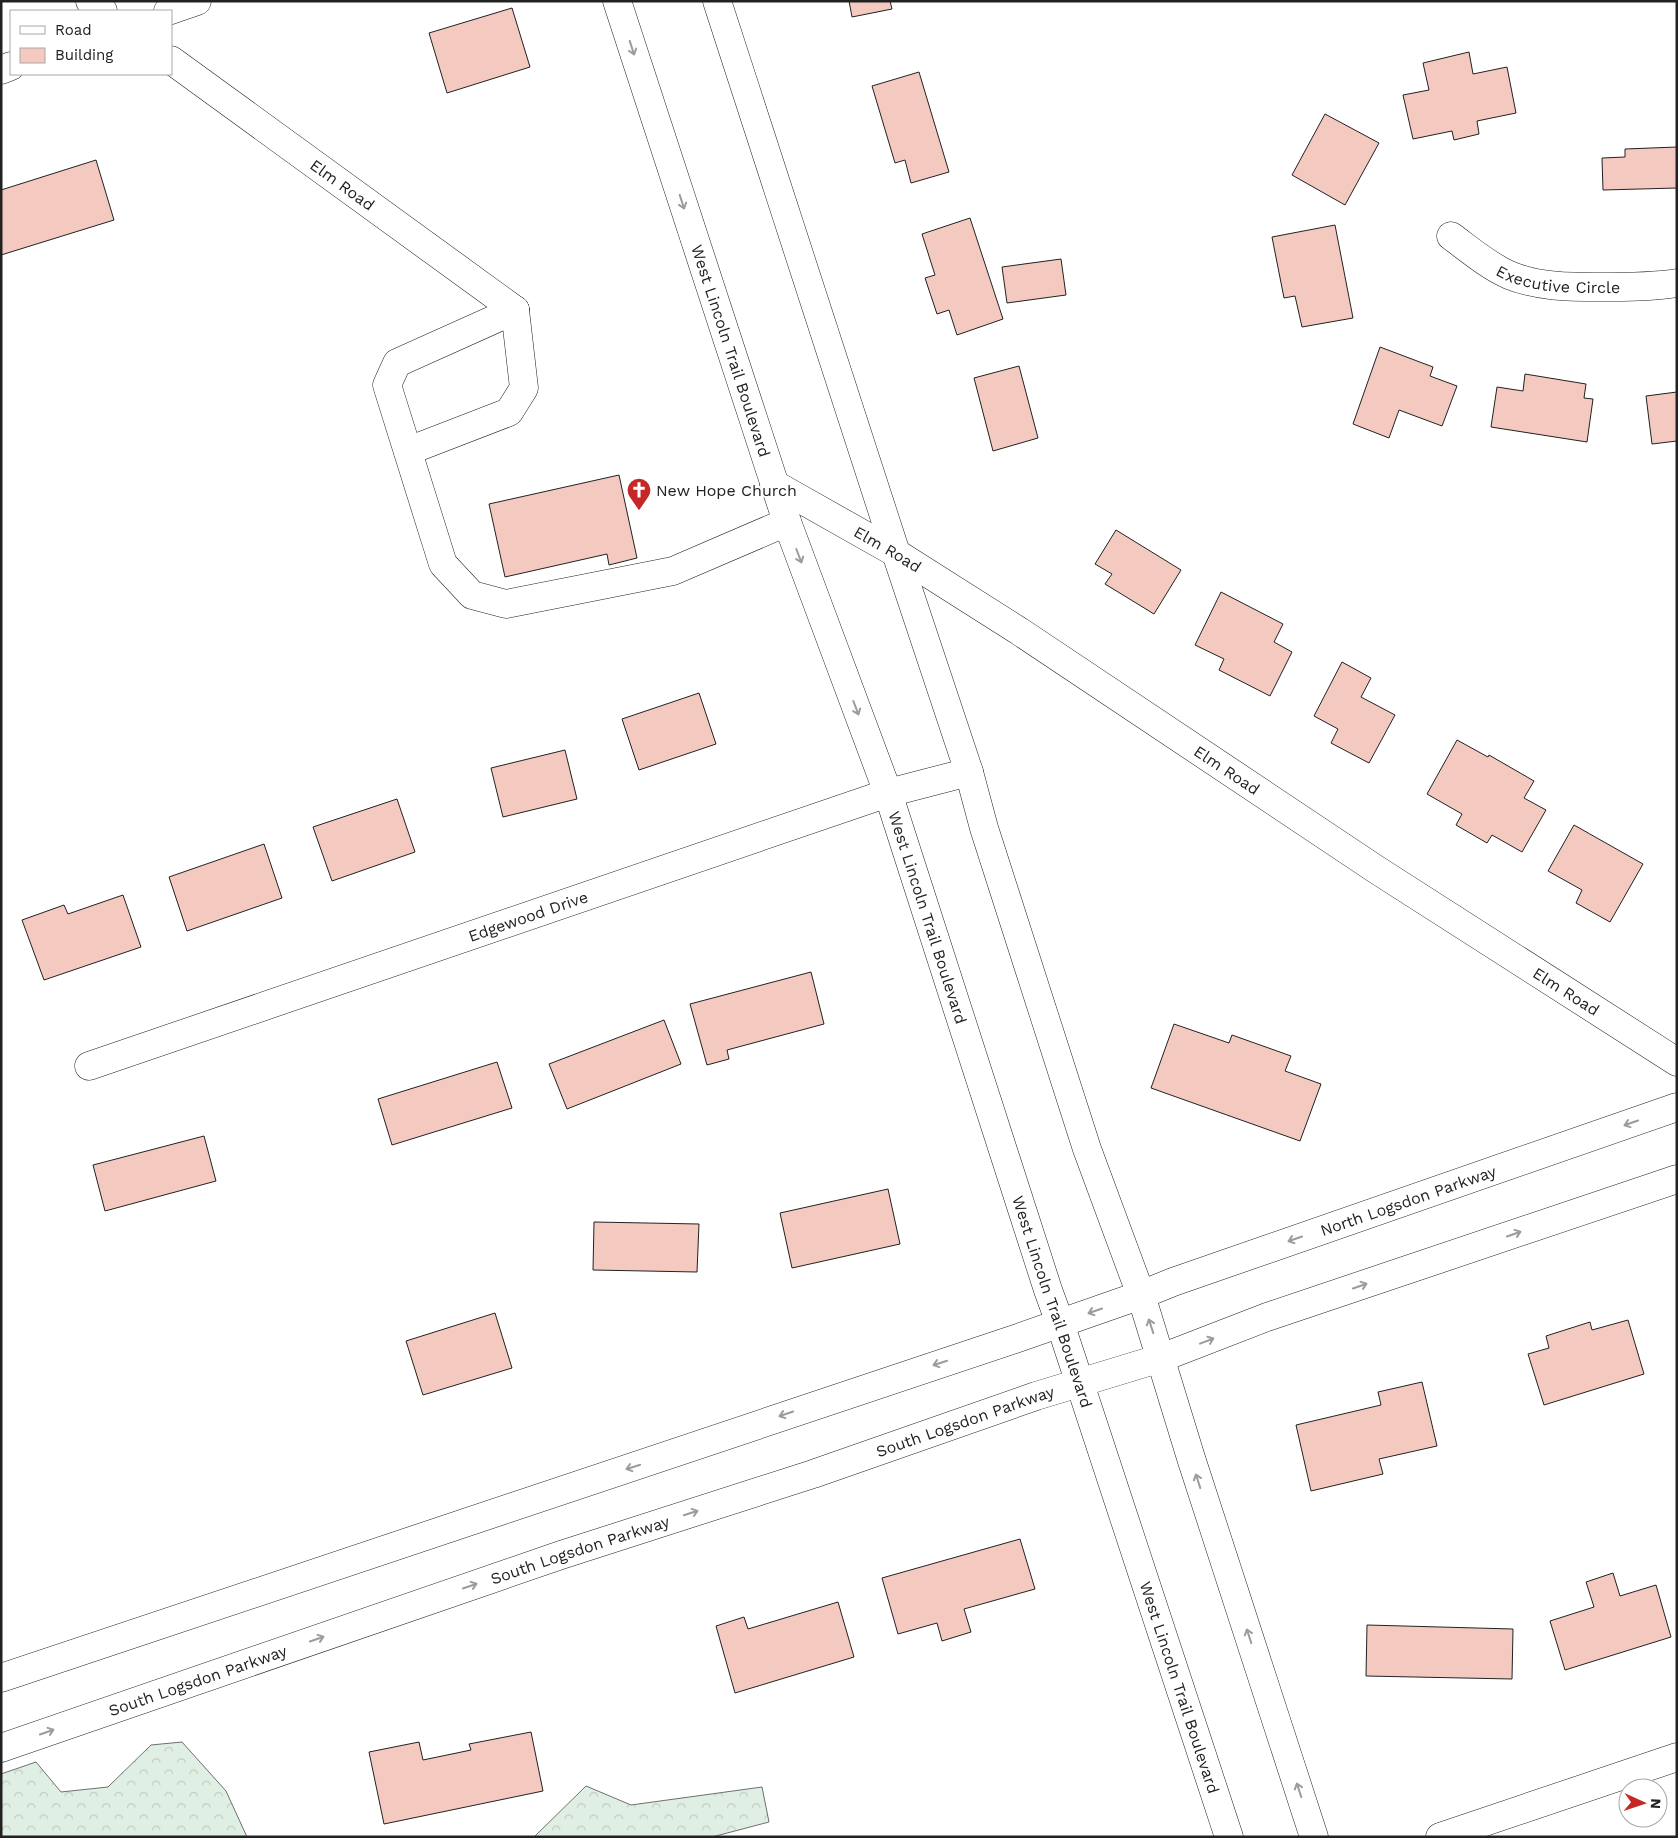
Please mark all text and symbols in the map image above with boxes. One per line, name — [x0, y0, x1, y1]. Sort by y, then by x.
legend — [10, 10, 172, 75]
text: Road — [55, 21, 92, 39]
one-way arrow — [628, 39, 637, 55]
text: Building — [55, 46, 113, 64]
street label: Elm Road — [307, 155, 378, 214]
one-way arrow — [678, 194, 688, 210]
street label: West Lincoln Trail Boulevard — [688, 242, 775, 459]
street label: Executive Circle — [1493, 261, 1620, 297]
church icon: New Hope Church — [626, 477, 652, 511]
place label: New Hope Church — [656, 481, 797, 500]
street label: Elm Road — [851, 522, 925, 576]
one-way arrow — [795, 548, 804, 563]
one-way arrow — [852, 700, 861, 715]
street label: Elm Road — [1191, 741, 1264, 799]
street label: West Lincoln Trail Boulevard — [885, 809, 971, 1026]
street label: Edgewood Drive — [466, 887, 590, 945]
street label: Elm Road — [1530, 963, 1603, 1019]
one-way arrow — [1623, 1119, 1639, 1128]
street label: North Logsdon Parkway — [1318, 1161, 1499, 1240]
street label: West Lincoln Trail Boulevard — [1009, 1193, 1097, 1410]
one-way arrow — [1505, 1229, 1521, 1238]
one-way arrow — [1288, 1235, 1303, 1244]
one-way arrow — [1351, 1281, 1367, 1290]
one-way arrow — [1087, 1307, 1103, 1316]
one-way arrow — [1145, 1318, 1155, 1334]
one-way arrow — [1198, 1336, 1214, 1345]
one-way arrow — [933, 1358, 949, 1368]
street label: South Logsdon Parkway — [873, 1381, 1057, 1461]
one-way arrow — [779, 1410, 795, 1419]
one-way arrow — [625, 1462, 641, 1472]
one-way arrow — [1193, 1474, 1203, 1490]
one-way arrow — [683, 1508, 698, 1517]
street label: South Logsdon Parkway — [488, 1511, 672, 1588]
street label: West Lincoln Trail Boulevard — [1136, 1579, 1224, 1796]
one-way arrow — [462, 1581, 478, 1590]
one-way arrow — [1243, 1628, 1253, 1644]
one-way arrow — [308, 1634, 324, 1643]
street label: South Logsdon Parkway — [106, 1640, 290, 1720]
one-way arrow — [39, 1727, 55, 1736]
north arrow — [1618, 1778, 1668, 1828]
one-way arrow — [1293, 1783, 1303, 1799]
text: N — [1648, 1798, 1664, 1809]

